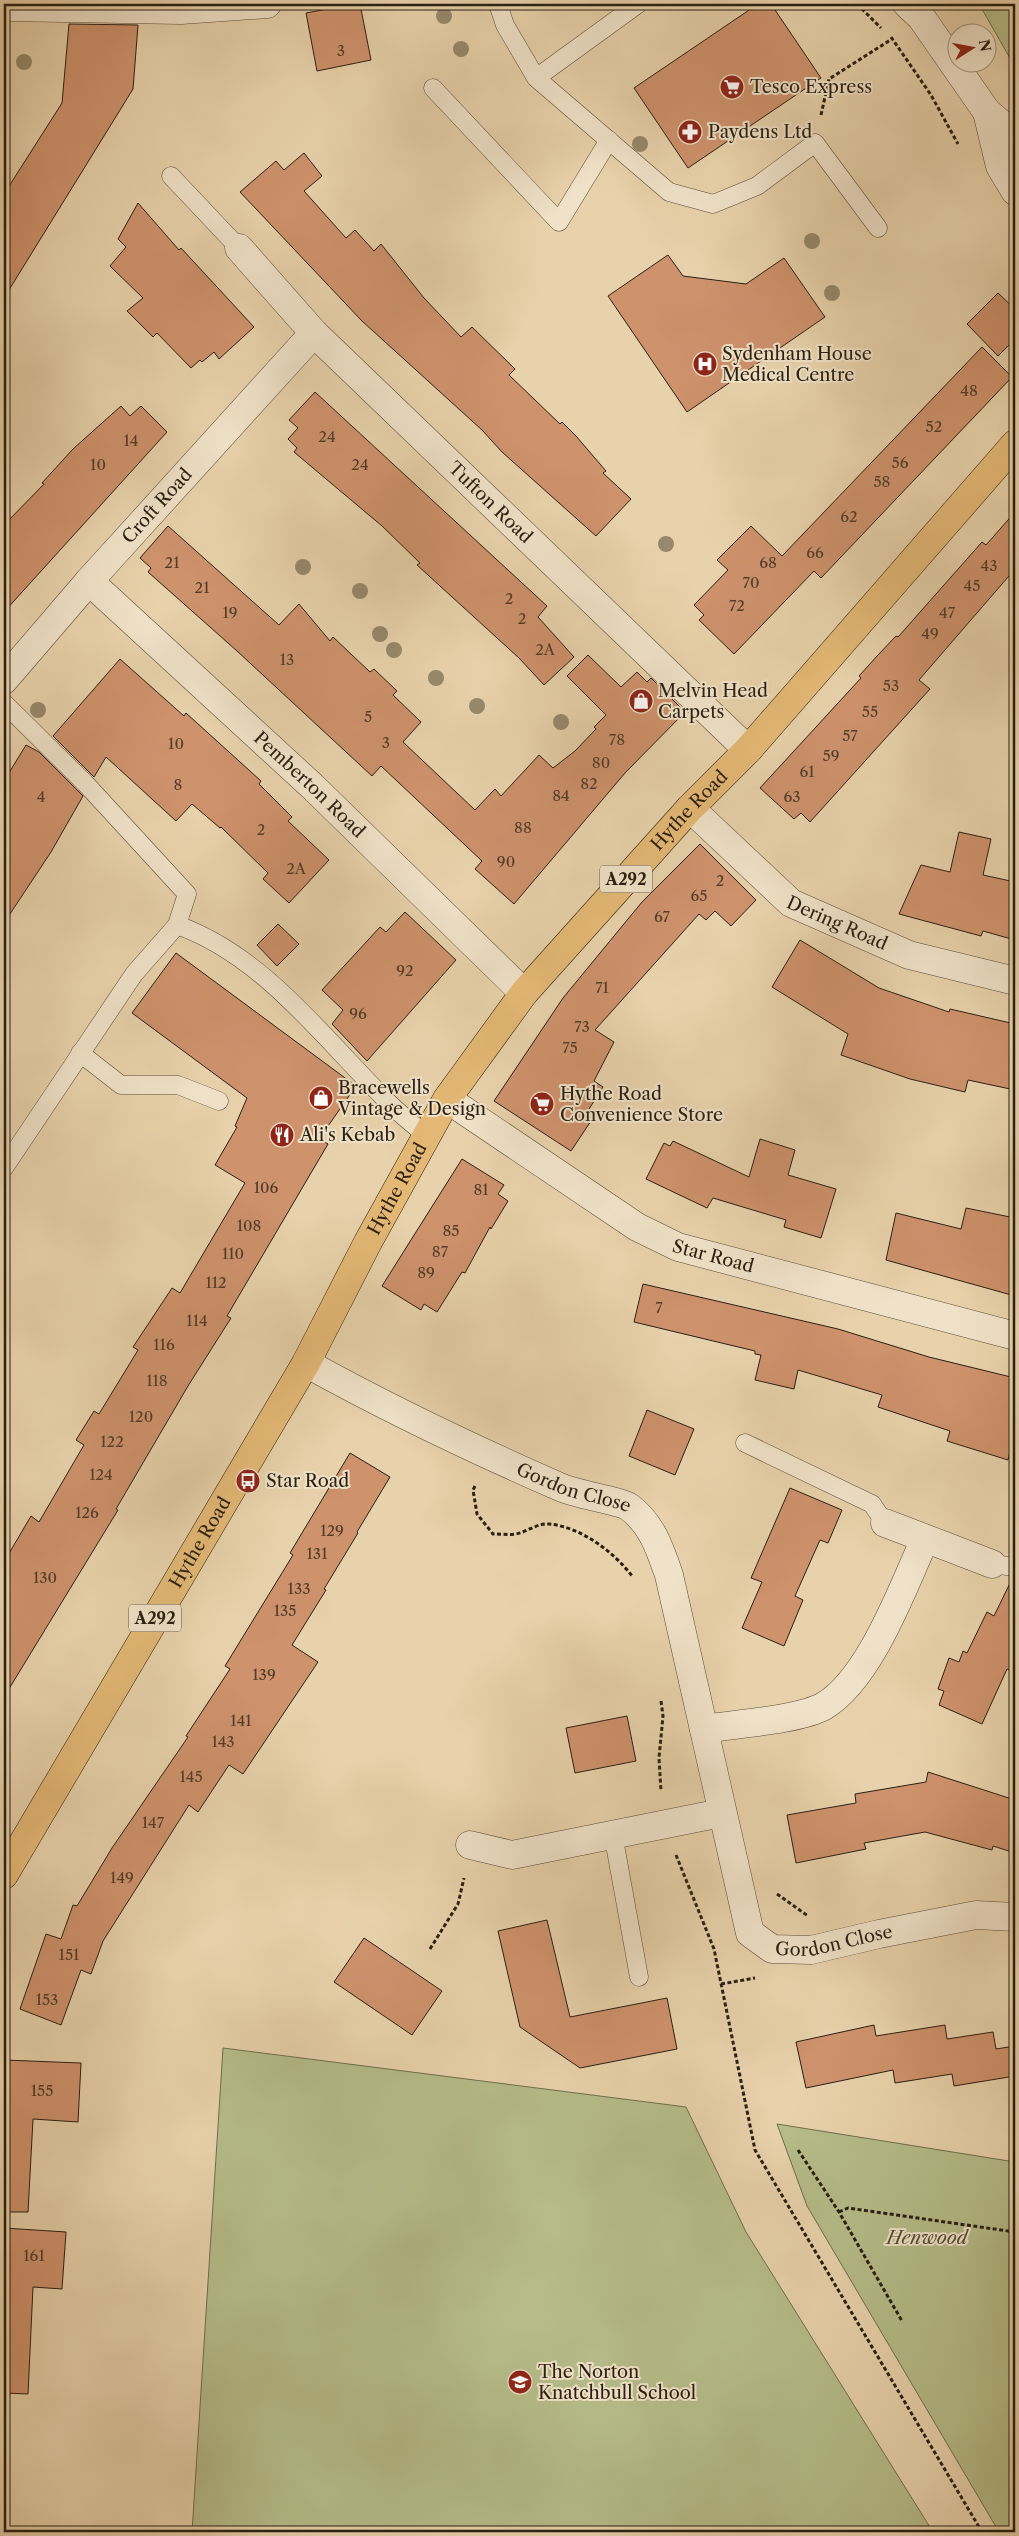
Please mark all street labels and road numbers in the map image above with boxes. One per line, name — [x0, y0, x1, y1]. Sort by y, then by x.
street label: Tufton Road — [444, 457, 537, 548]
street label: Croft Road — [117, 464, 197, 548]
street label: Pemberton Road — [249, 727, 369, 842]
street label: Hythe Road — [646, 766, 732, 855]
road number: A292 — [600, 866, 652, 892]
street label: Dering Road — [783, 891, 891, 955]
street label: Hythe Road — [363, 1139, 432, 1239]
street label: Star Road — [670, 1235, 756, 1278]
street label: Gordon Close — [513, 1458, 634, 1517]
street label: Hythe Road — [165, 1493, 236, 1592]
road number: A292 — [129, 1605, 181, 1632]
street label: Gordon Close — [775, 1921, 894, 1961]

